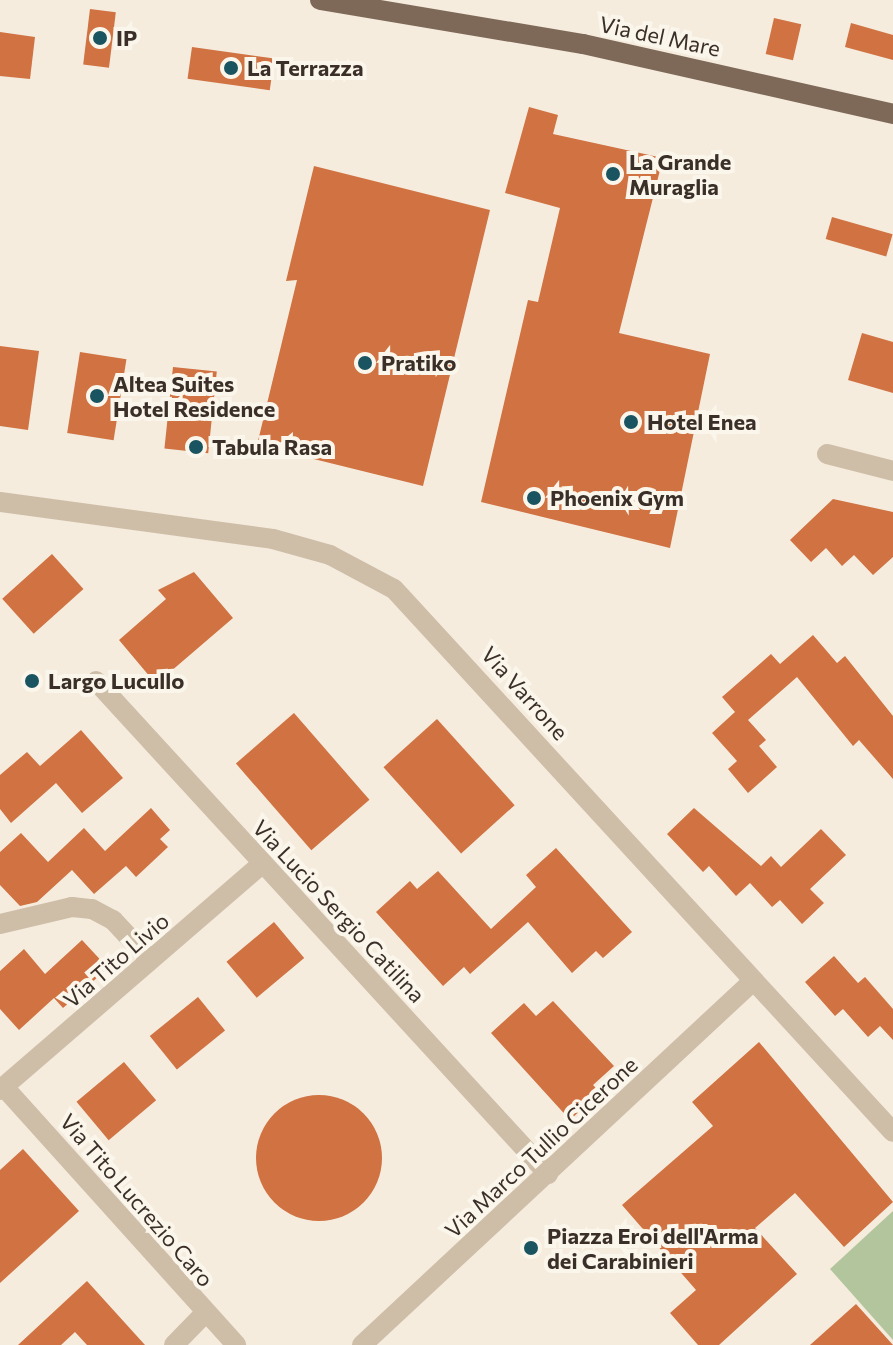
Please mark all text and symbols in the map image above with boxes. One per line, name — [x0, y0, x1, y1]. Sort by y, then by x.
street label: Via del Mare — [597, 10, 723, 62]
place label: IP — [116, 25, 137, 51]
marker: IP — [91, 29, 109, 47]
place label: La Terrazza — [247, 55, 364, 81]
marker: La Terrazza — [222, 59, 240, 77]
place label: La Grande Muraglia — [629, 148, 731, 200]
marker: La Grande Muraglia — [604, 165, 622, 183]
place label: Pratiko — [381, 350, 456, 376]
marker: Pratiko — [356, 354, 374, 372]
place label: Altea Suites Hotel Residence — [113, 370, 275, 422]
marker: Altea Suites Hotel Residence — [88, 387, 106, 405]
place label: Hotel Enea — [647, 409, 757, 435]
marker: Hotel Enea — [622, 413, 640, 431]
place label: Tabula Rasa — [212, 434, 332, 460]
marker: Tabula Rasa — [187, 438, 205, 456]
place label: Phoenix Gym — [550, 485, 684, 511]
marker: Phoenix Gym — [525, 489, 543, 507]
street label: Via Varrone — [476, 641, 574, 745]
place label: Largo Lucullo — [48, 668, 184, 694]
marker: Largo Lucullo — [23, 672, 41, 690]
street label: Via Lucio Sergio Catilina — [247, 814, 431, 1008]
street label: Via Tito Livio — [58, 907, 174, 1013]
street label: Via Marco Tullio Cicerone — [439, 1051, 643, 1243]
street label: Via Tito Lucrezio Caro — [55, 1108, 219, 1292]
place label: Piazza Eroi dell'Arma dei Carabinieri — [547, 1222, 759, 1274]
marker: Piazza Eroi dell'Arma dei Carabinieri — [522, 1239, 540, 1257]

